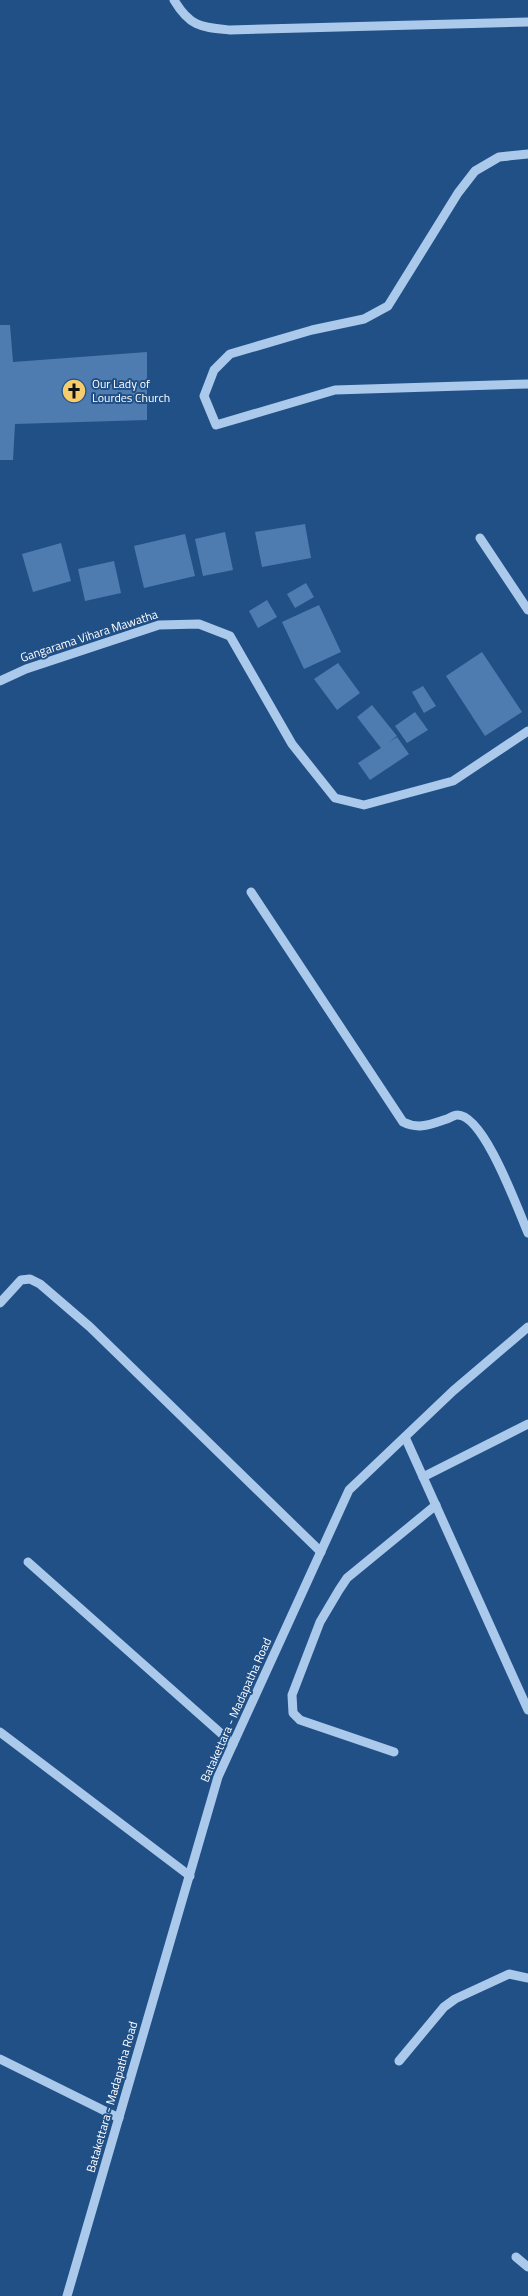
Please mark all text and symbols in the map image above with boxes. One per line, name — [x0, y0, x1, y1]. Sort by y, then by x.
place label: Our Lady of Lourdes Church — [92, 374, 170, 407]
church icon: Our Lady of Lourdes Church — [61, 378, 87, 404]
street label: Gangarama Vihara Mawatha — [18, 604, 160, 667]
street label: Batakettara - Madapatha Road — [195, 1634, 276, 1785]
street label: Batakettara - Madapatha Road — [81, 2019, 142, 2175]

